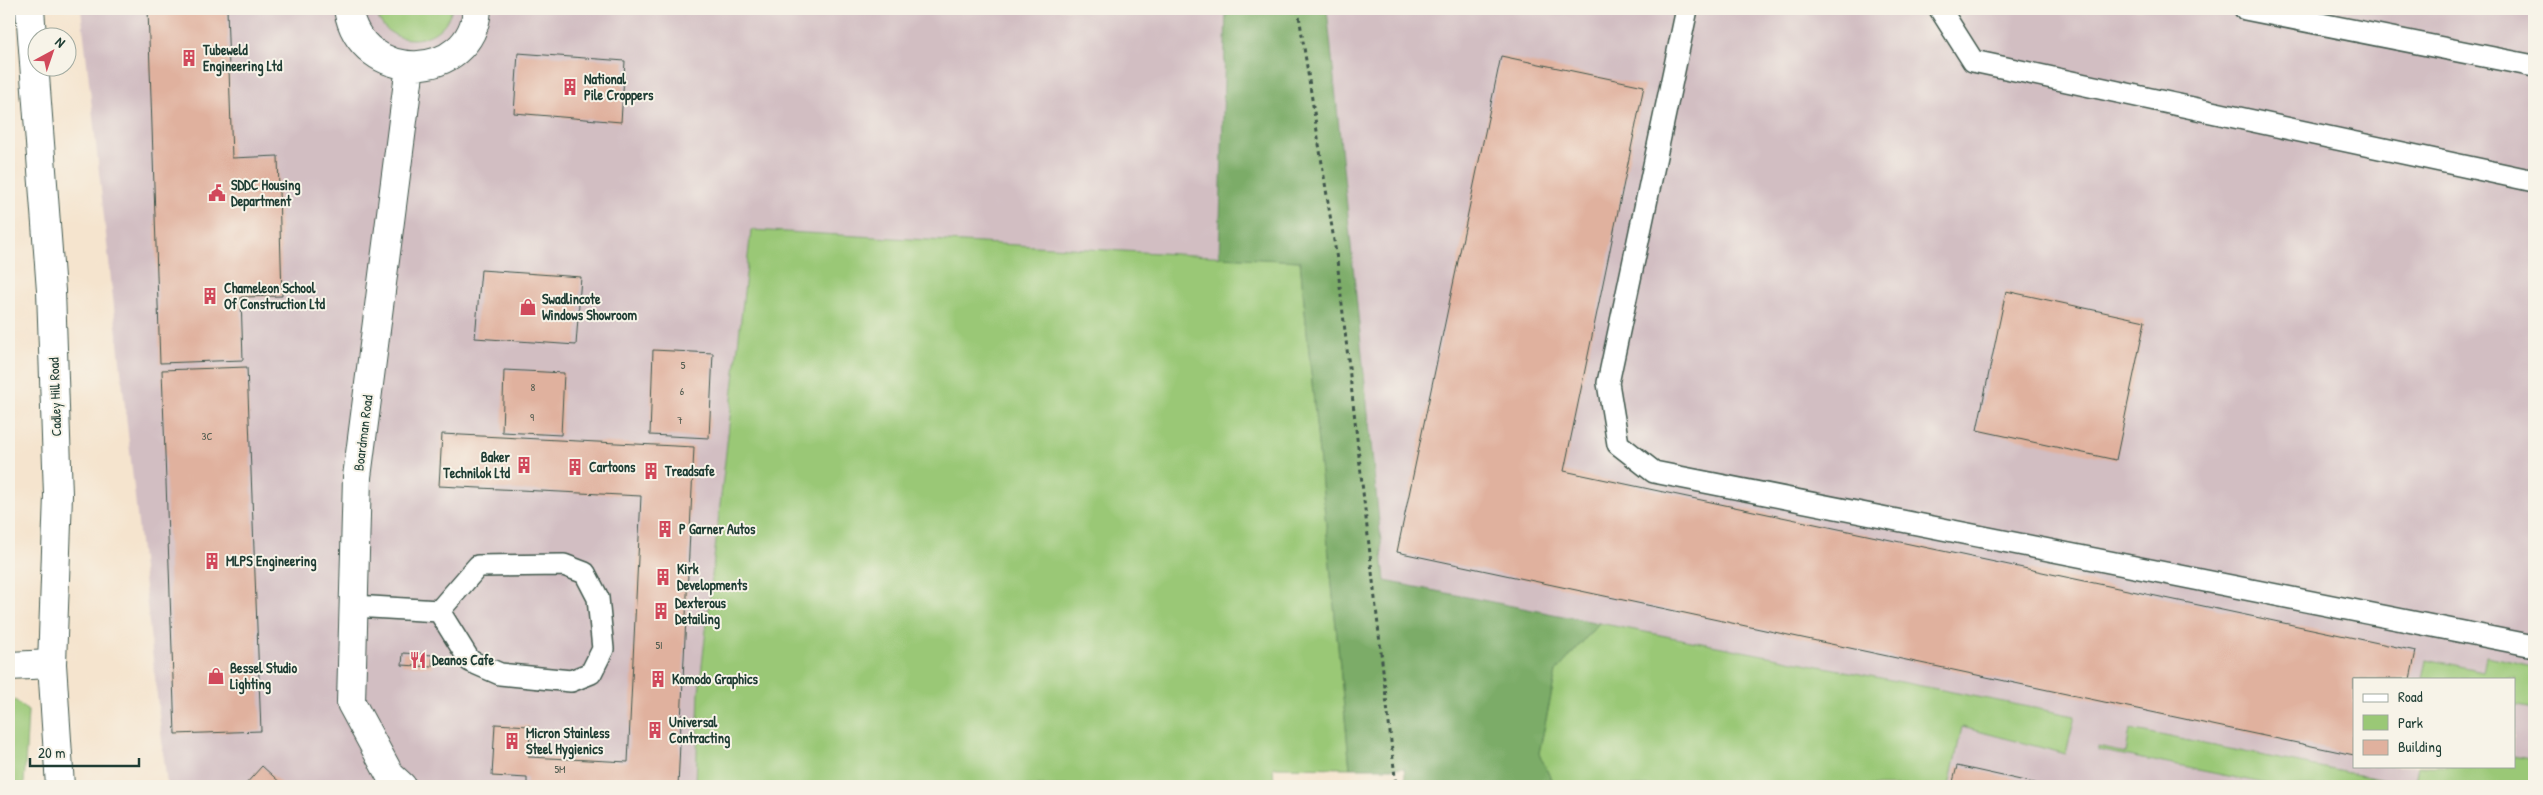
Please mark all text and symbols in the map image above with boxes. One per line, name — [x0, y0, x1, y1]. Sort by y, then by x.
north arrow — [28, 28, 78, 78]
text: N — [52, 32, 70, 52]
place label: Tubeweld Engineering Ltd — [202, 40, 283, 77]
building icon: Tubeweld Engineering Ltd — [179, 48, 199, 68]
place label: National Pile Croppers — [584, 69, 654, 106]
building icon: National Pile Croppers — [560, 77, 580, 97]
place label: SDDC Housing Department — [231, 175, 301, 212]
public building icon: SDDC Housing Department — [207, 183, 227, 203]
place label: Chameleon School Of Construction Ltd — [224, 278, 325, 313]
building icon: Chameleon School Of Construction Ltd — [200, 286, 220, 306]
place label: Swadlincote Windows Showroom — [542, 289, 637, 324]
shop icon: Swadlincote Windows Showroom — [518, 297, 538, 317]
street label: Cadley Hill Road — [44, 357, 66, 437]
house number: 5 — [681, 358, 686, 372]
house number: 8 — [531, 380, 536, 394]
house number: 6 — [680, 384, 685, 398]
street label: Boardman Road — [348, 393, 377, 472]
house number: 9 — [530, 410, 534, 424]
house number: 7 — [677, 413, 683, 427]
house number: 3C — [202, 429, 212, 443]
place label: Baker Technilok Ltd — [442, 447, 511, 482]
building icon: Baker Technilok Ltd — [514, 455, 534, 475]
building icon: Cartoons — [565, 457, 585, 477]
place label: Cartoons — [589, 457, 636, 476]
building icon: Treadsafe — [641, 461, 661, 481]
place label: Treadsafe — [664, 461, 715, 480]
building icon: P Garner Autos — [655, 519, 675, 539]
place label: P Garner Autos — [679, 519, 756, 538]
building icon: MLPS Engineering — [202, 551, 222, 571]
place label: MLPS Engineering — [226, 551, 316, 572]
place label: Kirk Developments — [677, 559, 748, 596]
building icon: Kirk Developments — [653, 567, 673, 587]
place label: Dexterous Detailing — [675, 593, 727, 630]
building icon: Dexterous Detailing — [651, 601, 671, 621]
house number: 5I — [655, 638, 663, 652]
restaurant icon: Deanos Cafe — [408, 650, 428, 670]
place label: Deanos Cafe — [432, 650, 494, 669]
place label: Bessel Studio Lighting — [230, 658, 297, 695]
shop icon: Bessel Studio Lighting — [206, 666, 226, 686]
building icon: Komodo Graphics — [648, 669, 668, 689]
place label: Komodo Graphics — [672, 669, 758, 690]
legend — [2353, 678, 2516, 768]
text: Road — [2398, 686, 2423, 707]
place label: Universal Contracting — [669, 712, 730, 749]
text: Park — [2398, 712, 2423, 733]
building icon: Universal Contracting — [645, 720, 665, 740]
place label: Micron Stainless Steel Hygienics — [526, 723, 610, 760]
building icon: Micron Stainless Steel Hygienics — [502, 731, 522, 751]
scale bar — [30, 735, 139, 767]
text: Building — [2398, 736, 2442, 757]
text: 20 m — [38, 742, 65, 763]
house number: 5M — [554, 762, 566, 776]

